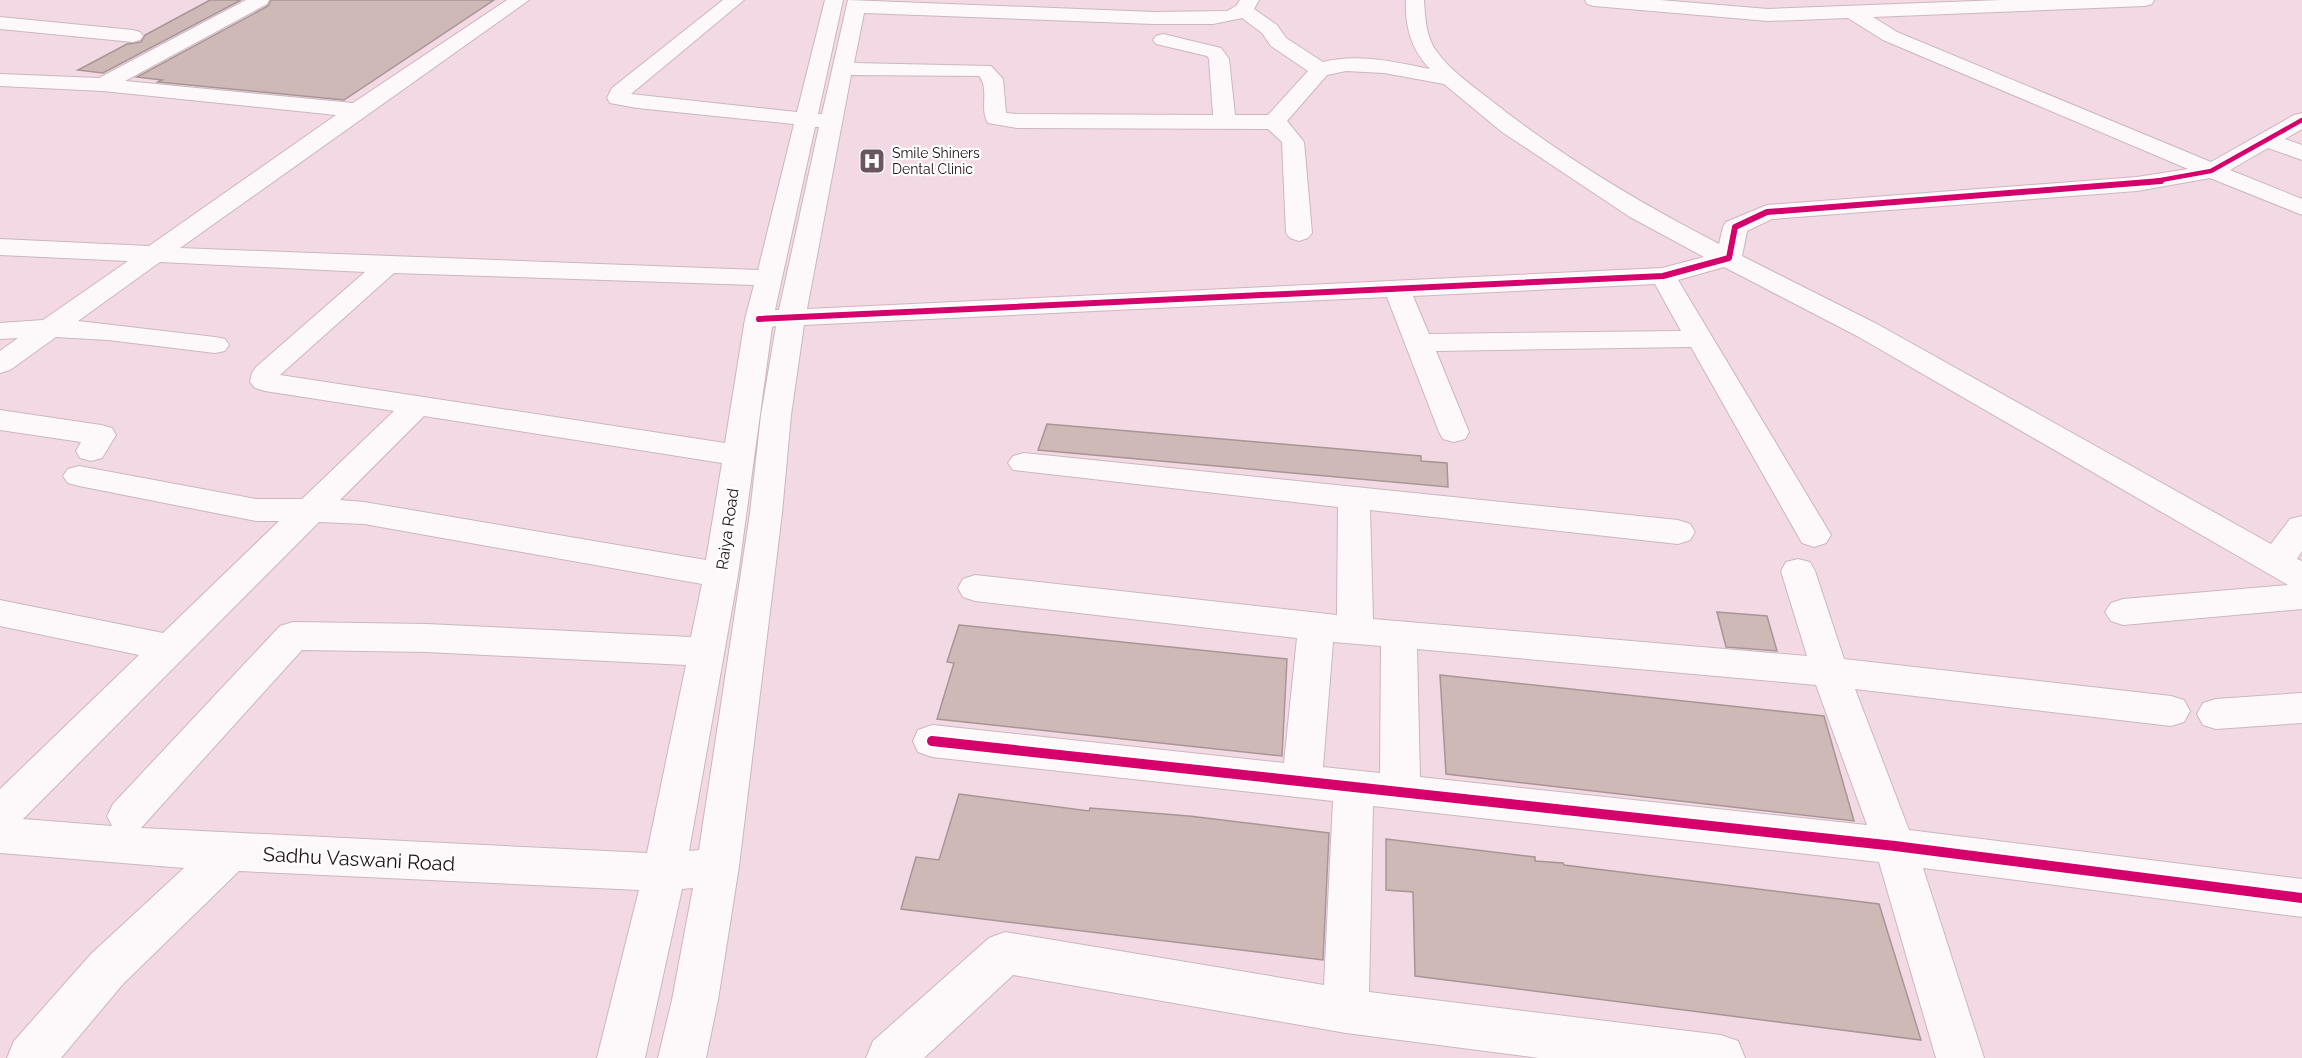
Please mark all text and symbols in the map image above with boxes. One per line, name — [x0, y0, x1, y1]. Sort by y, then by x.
place label: Smile Shiners Dental Clinic — [892, 145, 980, 177]
hospital icon: Smile Shiners Dental Clinic — [857, 146, 887, 176]
street label: Raiya Road — [712, 487, 743, 571]
street label: Sadhu Vaswani Road — [262, 842, 456, 876]

